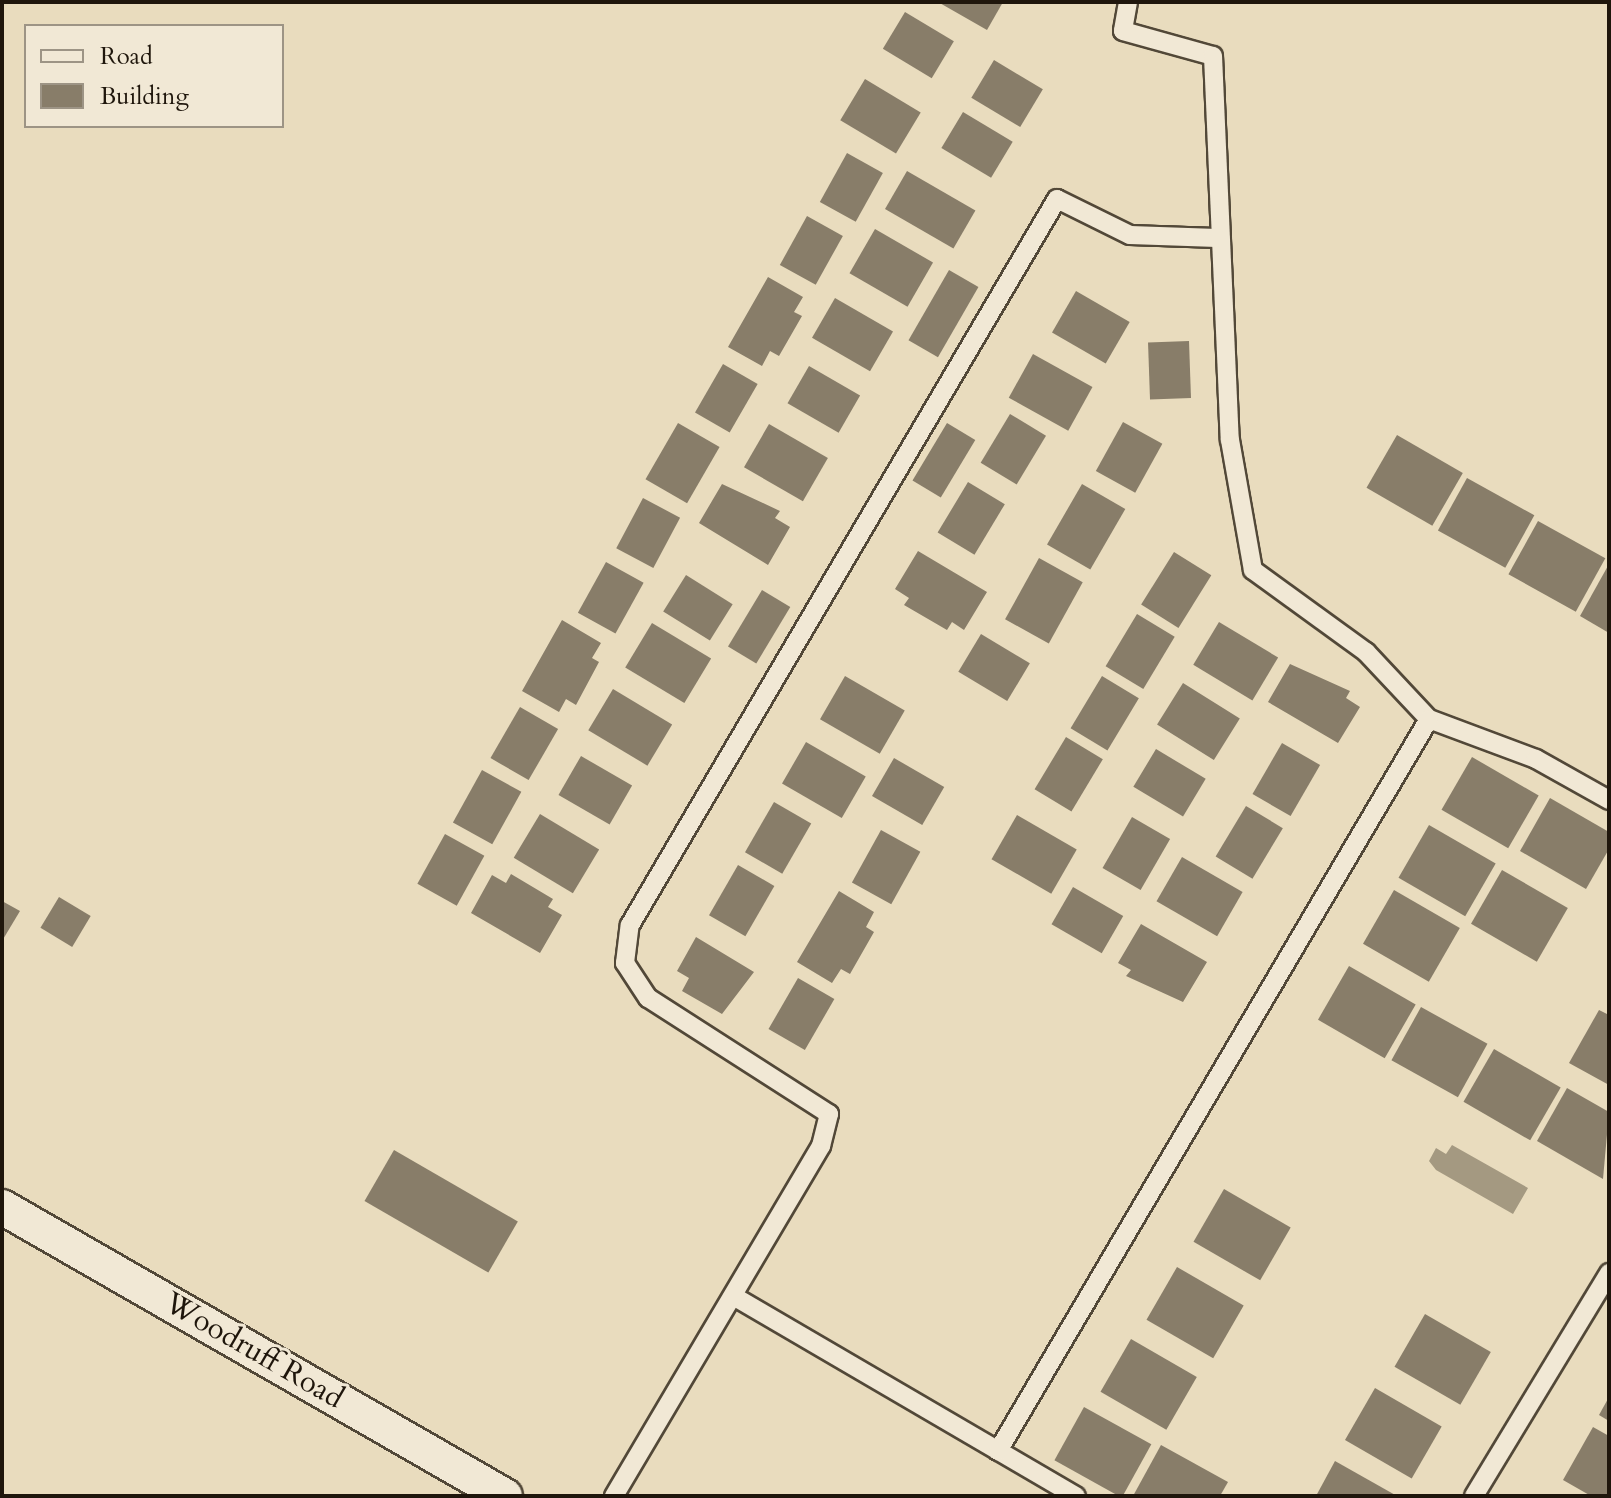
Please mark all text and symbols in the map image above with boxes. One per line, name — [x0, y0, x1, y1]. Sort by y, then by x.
legend — [24, 24, 284, 128]
text: Road — [100, 40, 153, 73]
text: Building — [100, 80, 189, 113]
street label: Woodruff Road — [158, 1285, 350, 1417]

